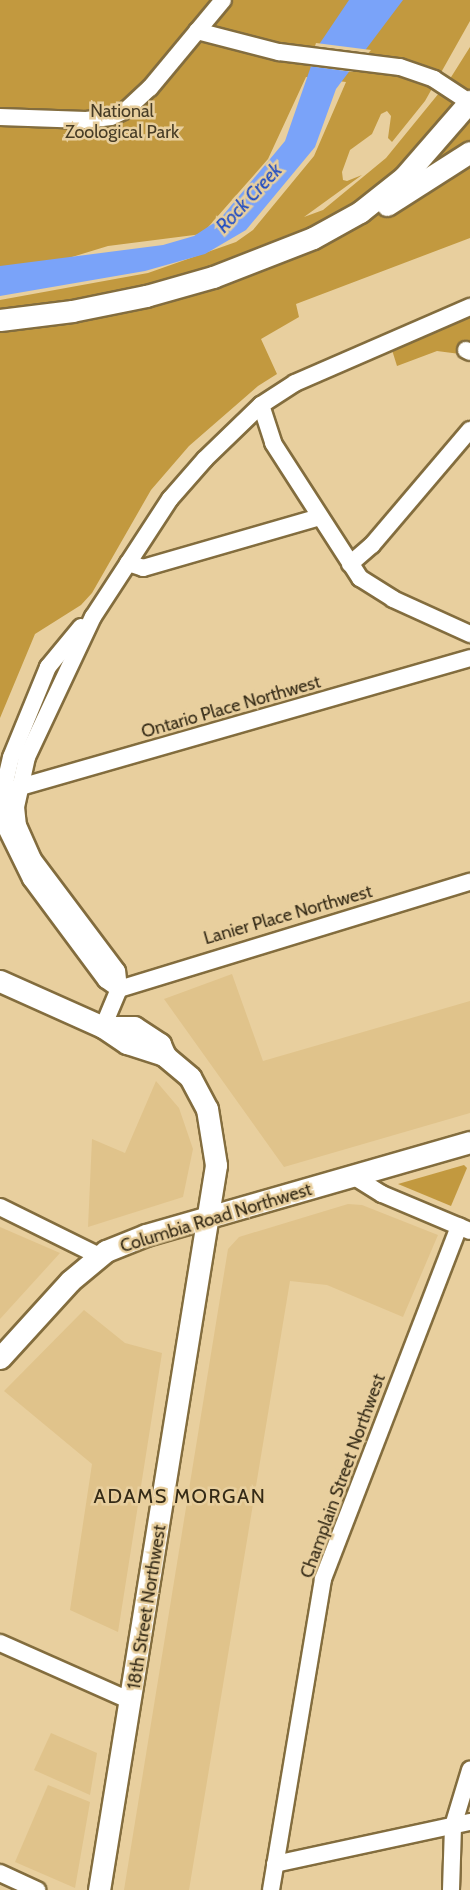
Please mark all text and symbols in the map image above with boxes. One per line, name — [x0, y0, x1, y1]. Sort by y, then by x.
park label: National Zoological Park — [65, 101, 179, 144]
water label: Rock Creek — [211, 158, 287, 238]
street label: Ontario Place Northwest — [139, 671, 323, 743]
street label: Lanier Place Northwest — [201, 881, 375, 949]
street label: Columbia Road Northwest — [118, 1179, 314, 1257]
street label: Champlain Street Northwest — [296, 1371, 390, 1581]
district label: ADAMS MORGAN — [94, 1484, 266, 1508]
street label: 18th Street Northwest — [123, 1523, 171, 1691]

